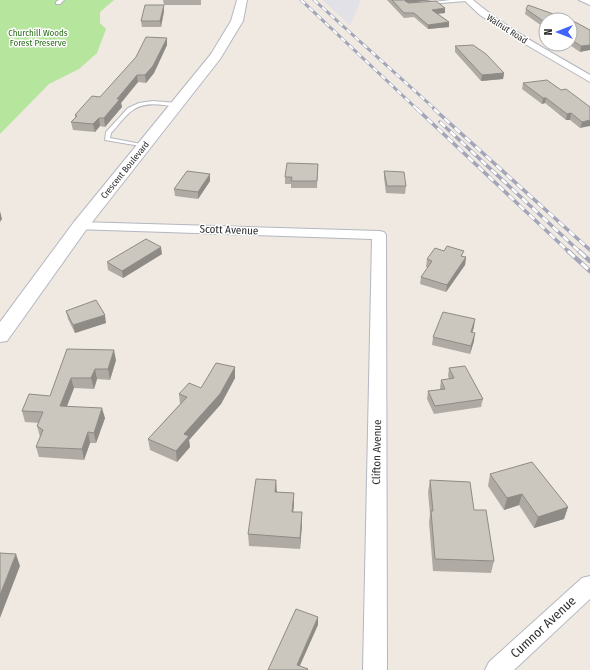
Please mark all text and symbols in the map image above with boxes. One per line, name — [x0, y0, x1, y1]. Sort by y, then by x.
street label: Walnut Road — [485, 12, 529, 46]
north arrow — [538, 12, 578, 52]
park label: Churchill Woods Forest Preserve — [8, 28, 68, 48]
text: N — [542, 29, 555, 35]
street label: Crescent Boulevard — [99, 139, 151, 201]
street label: Scott Avenue — [200, 222, 258, 238]
street label: Clifton Avenue — [370, 419, 384, 485]
street label: Cumnor Avenue — [507, 593, 579, 661]

